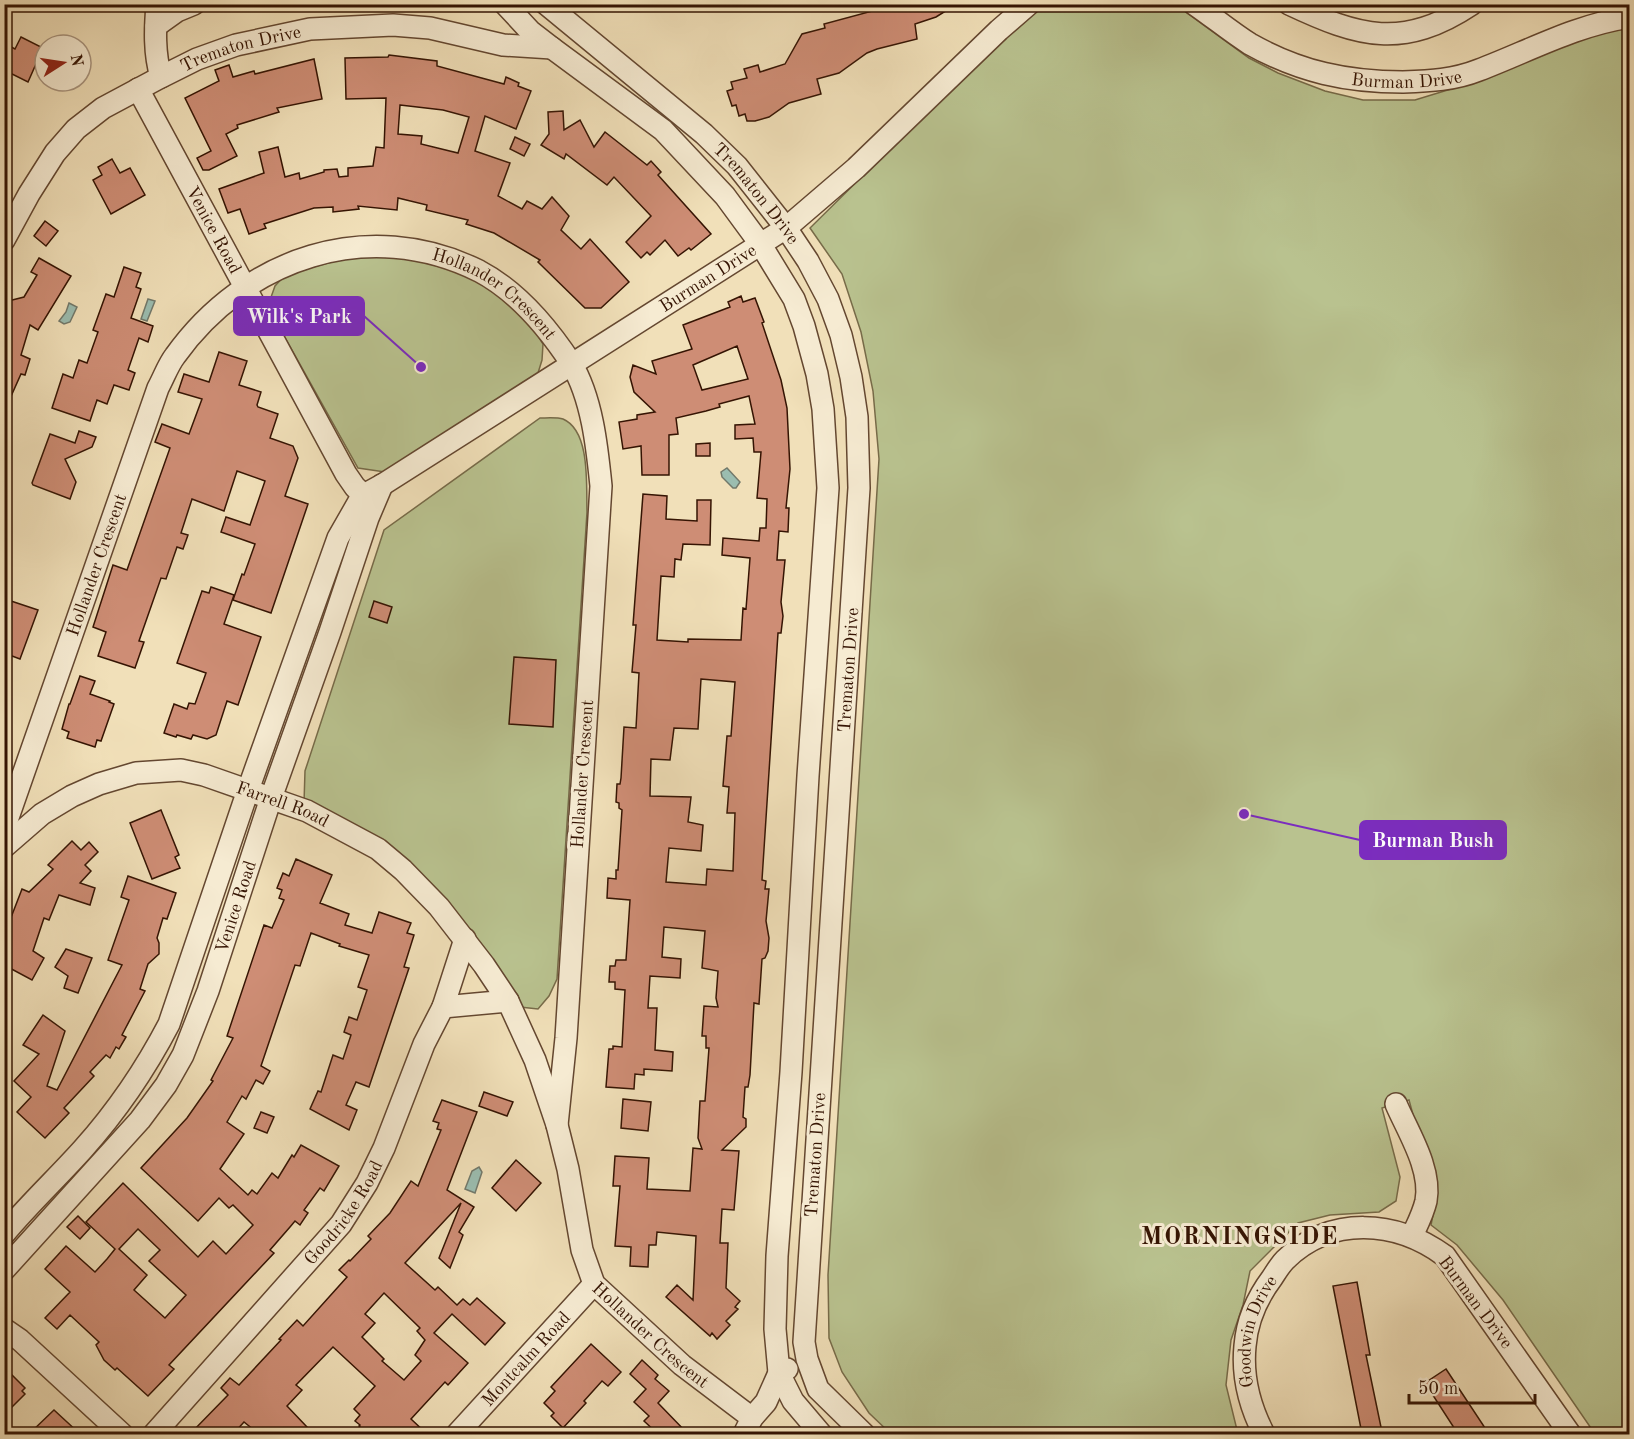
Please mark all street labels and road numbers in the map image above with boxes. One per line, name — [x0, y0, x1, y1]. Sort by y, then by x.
street label: Trematon Drive — [178, 23, 303, 76]
street label: Burman Drive — [1350, 68, 1464, 92]
street label: Trematon Drive — [709, 140, 802, 248]
street label: Venice Road — [182, 184, 244, 277]
street label: Burman Drive — [657, 241, 760, 316]
street label: Hollander Crescent — [430, 246, 559, 344]
street label: Hollander Crescent — [64, 492, 130, 638]
street label: Trematon Drive — [836, 607, 862, 733]
street label: Hollander Crescent — [569, 699, 597, 849]
street label: Farrell Road — [234, 779, 332, 831]
street label: Venice Road — [213, 858, 260, 956]
street label: Trematon Drive — [803, 1092, 829, 1218]
street label: Goodricke Road — [301, 1158, 386, 1269]
street label: Burman Drive — [1435, 1253, 1516, 1352]
street label: Goodwin Drive — [1236, 1272, 1281, 1389]
street label: Hollander Crescent — [588, 1279, 712, 1392]
street label: Montcalm Road — [479, 1309, 574, 1410]

